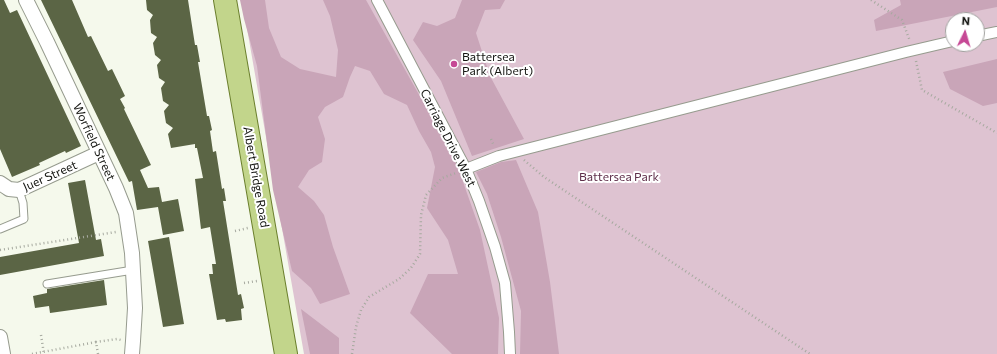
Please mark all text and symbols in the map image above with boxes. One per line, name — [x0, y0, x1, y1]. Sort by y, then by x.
north arrow — [945, 12, 985, 52]
text: N — [961, 14, 971, 27]
place label: Battersea Park (Albert) — [462, 50, 533, 78]
marker: Battersea Park (Albert) — [449, 59, 459, 69]
street label: Carriage Drive West — [417, 87, 479, 189]
street label: Worfield Street — [70, 101, 118, 183]
street label: Albert Bridge Road — [240, 125, 272, 229]
street label: Juer Street — [21, 158, 79, 194]
park label: Battersea Park — [579, 170, 659, 184]

